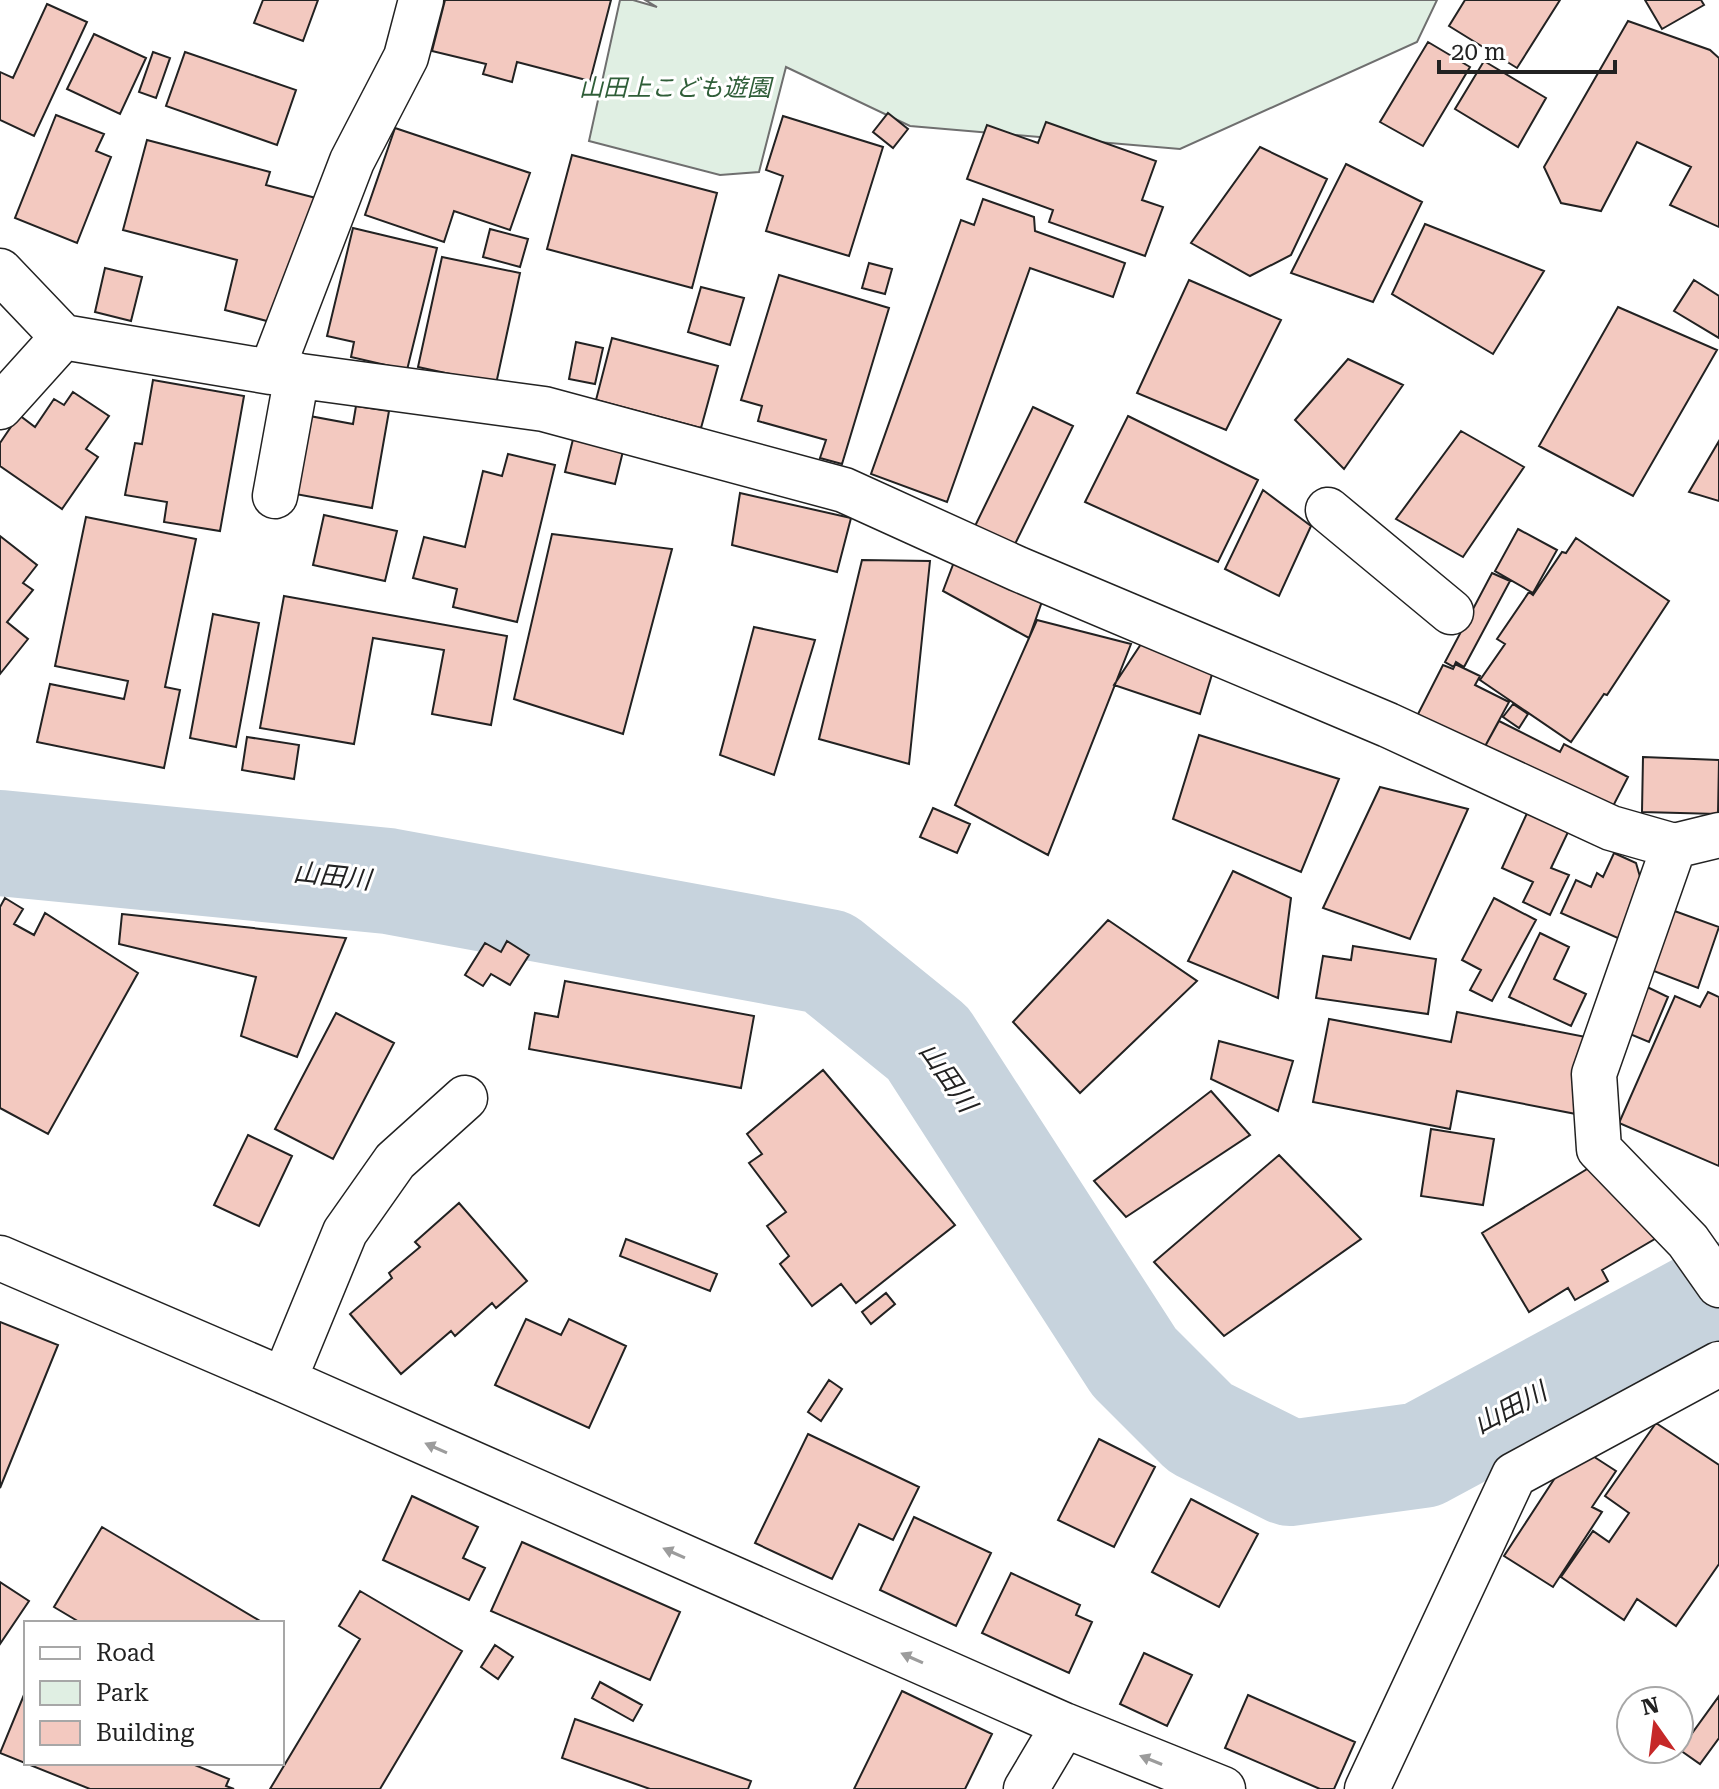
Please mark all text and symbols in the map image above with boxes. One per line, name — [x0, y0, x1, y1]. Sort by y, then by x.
scale bar — [1439, 24, 1615, 74]
text: 20 m — [1451, 38, 1506, 66]
park label: 山田上こども遊園 — [579, 74, 774, 102]
water label: 山田川 — [292, 857, 375, 895]
water label: 山田川 — [913, 1036, 984, 1120]
water label: 山田川 — [1469, 1375, 1554, 1440]
one-way arrow — [424, 1441, 448, 1454]
one-way arrow — [662, 1546, 686, 1559]
legend — [24, 1621, 284, 1765]
text: Road — [96, 1639, 155, 1667]
one-way arrow — [900, 1651, 924, 1664]
text: Park — [96, 1679, 149, 1707]
north arrow — [1615, 1685, 1695, 1765]
text: N — [1639, 1692, 1662, 1720]
text: Building — [96, 1719, 194, 1747]
one-way arrow — [1139, 1753, 1163, 1766]

